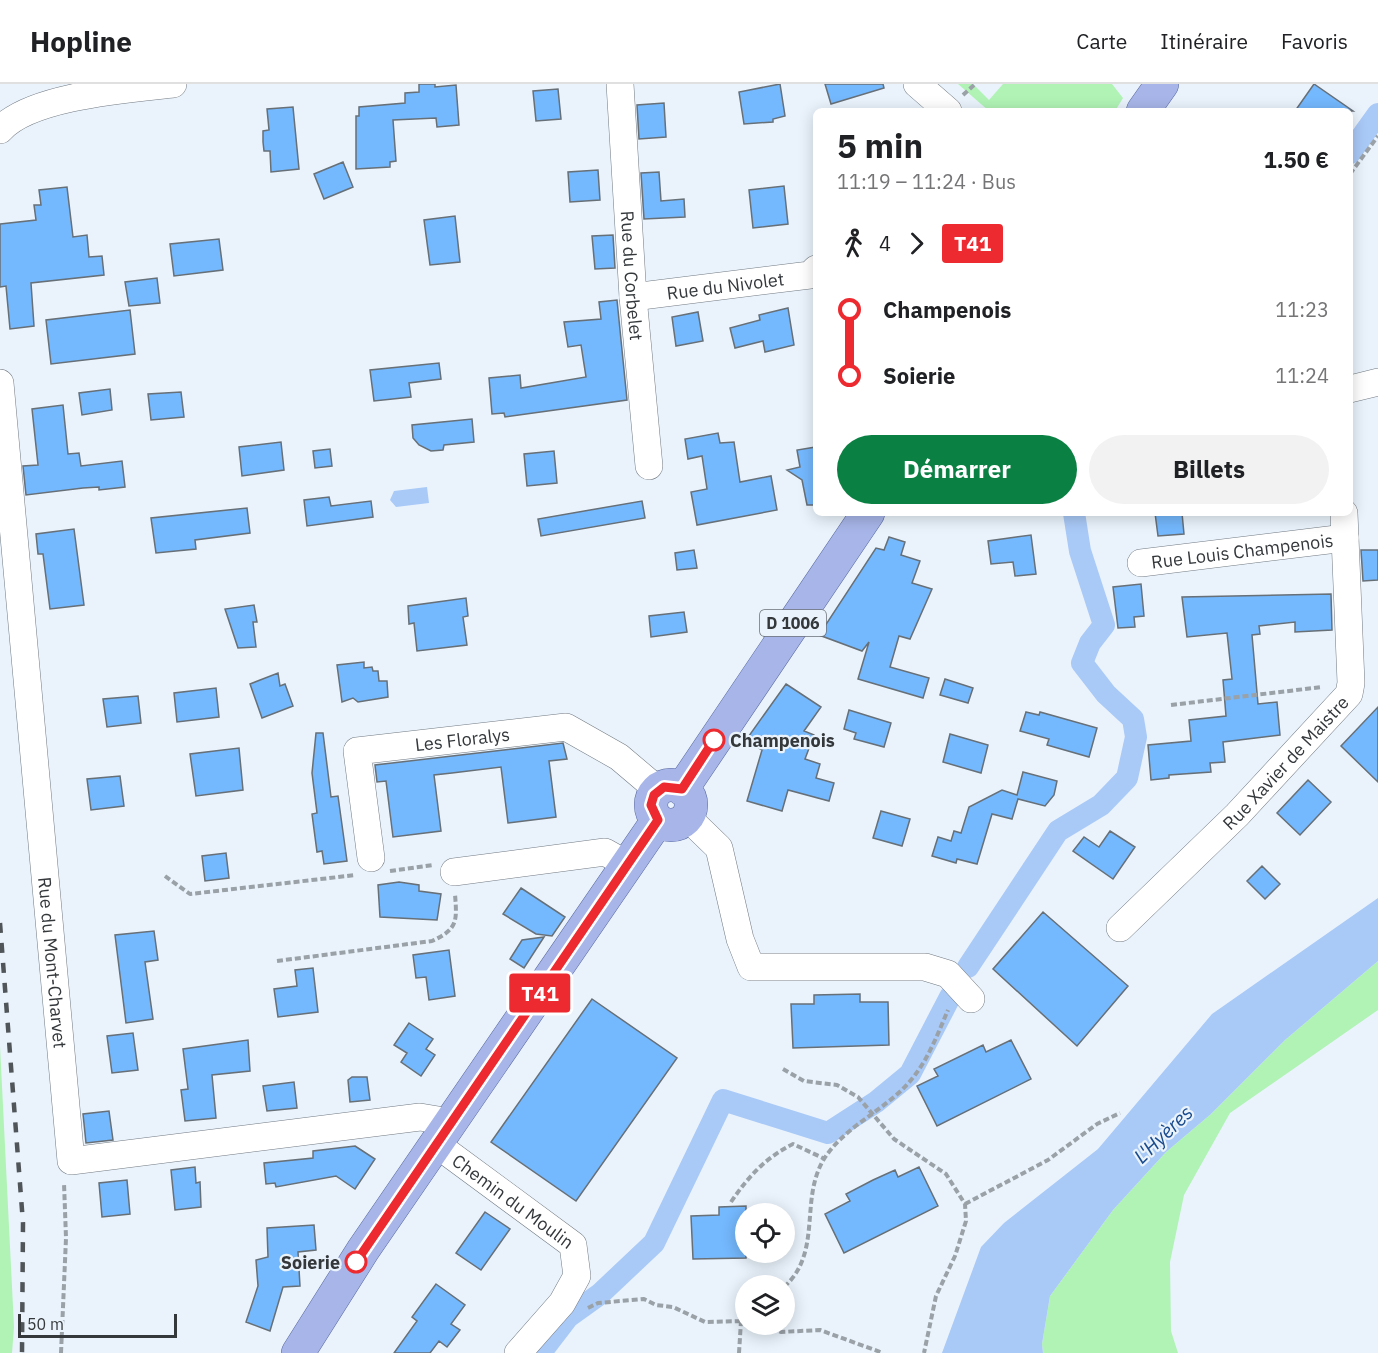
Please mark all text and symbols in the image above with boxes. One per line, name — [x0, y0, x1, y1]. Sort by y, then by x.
text: Hopline — [30, 23, 132, 60]
text: Carte — [1076, 27, 1127, 55]
text: Itinéraire — [1160, 27, 1248, 55]
text: Favoris — [1281, 27, 1348, 55]
text: 5 min — [837, 124, 923, 167]
text: 1.50 € — [1264, 145, 1329, 174]
text: 11:19 – 11:24 · Bus — [837, 168, 1016, 195]
street label: Rue du Corbelet — [616, 210, 649, 342]
icon: walk — [837, 227, 870, 260]
icon: forward — [900, 227, 933, 260]
text: T41 — [954, 229, 991, 257]
text: 4 — [879, 230, 891, 257]
street label: Rue du Nivolet — [665, 267, 785, 304]
text: Champenois — [883, 295, 1011, 324]
text: 11:23 — [1275, 296, 1329, 323]
text: Soierie — [883, 361, 955, 390]
text: 11:24 — [1275, 362, 1329, 389]
button: Démarrer — [837, 435, 1077, 504]
button: Billets — [1089, 435, 1329, 504]
street label: Rue Louis Champenois — [1150, 528, 1335, 573]
road number: D 1006 — [760, 610, 826, 636]
street label: Rue Xavier de Maistre — [1217, 691, 1353, 835]
street label: Les Floralys — [414, 722, 511, 756]
marker: Champenois — [703, 729, 725, 751]
place label: Champenois — [730, 729, 835, 752]
street label: Rue du Mont-Charvet — [34, 876, 72, 1049]
line badge: T41 — [506, 974, 574, 1012]
text: T41 — [521, 979, 559, 1007]
water label: L'Hyères — [1127, 1099, 1199, 1169]
street label: Chemin du Moulin — [448, 1149, 579, 1253]
map controls — [735, 1203, 795, 1335]
button: locate — [735, 1203, 795, 1263]
place label: Soierie — [281, 1251, 340, 1274]
marker: Soierie — [345, 1251, 367, 1273]
button: layers — [735, 1275, 795, 1335]
scale bar — [18, 1311, 177, 1338]
text: 50 m — [27, 1314, 64, 1334]

